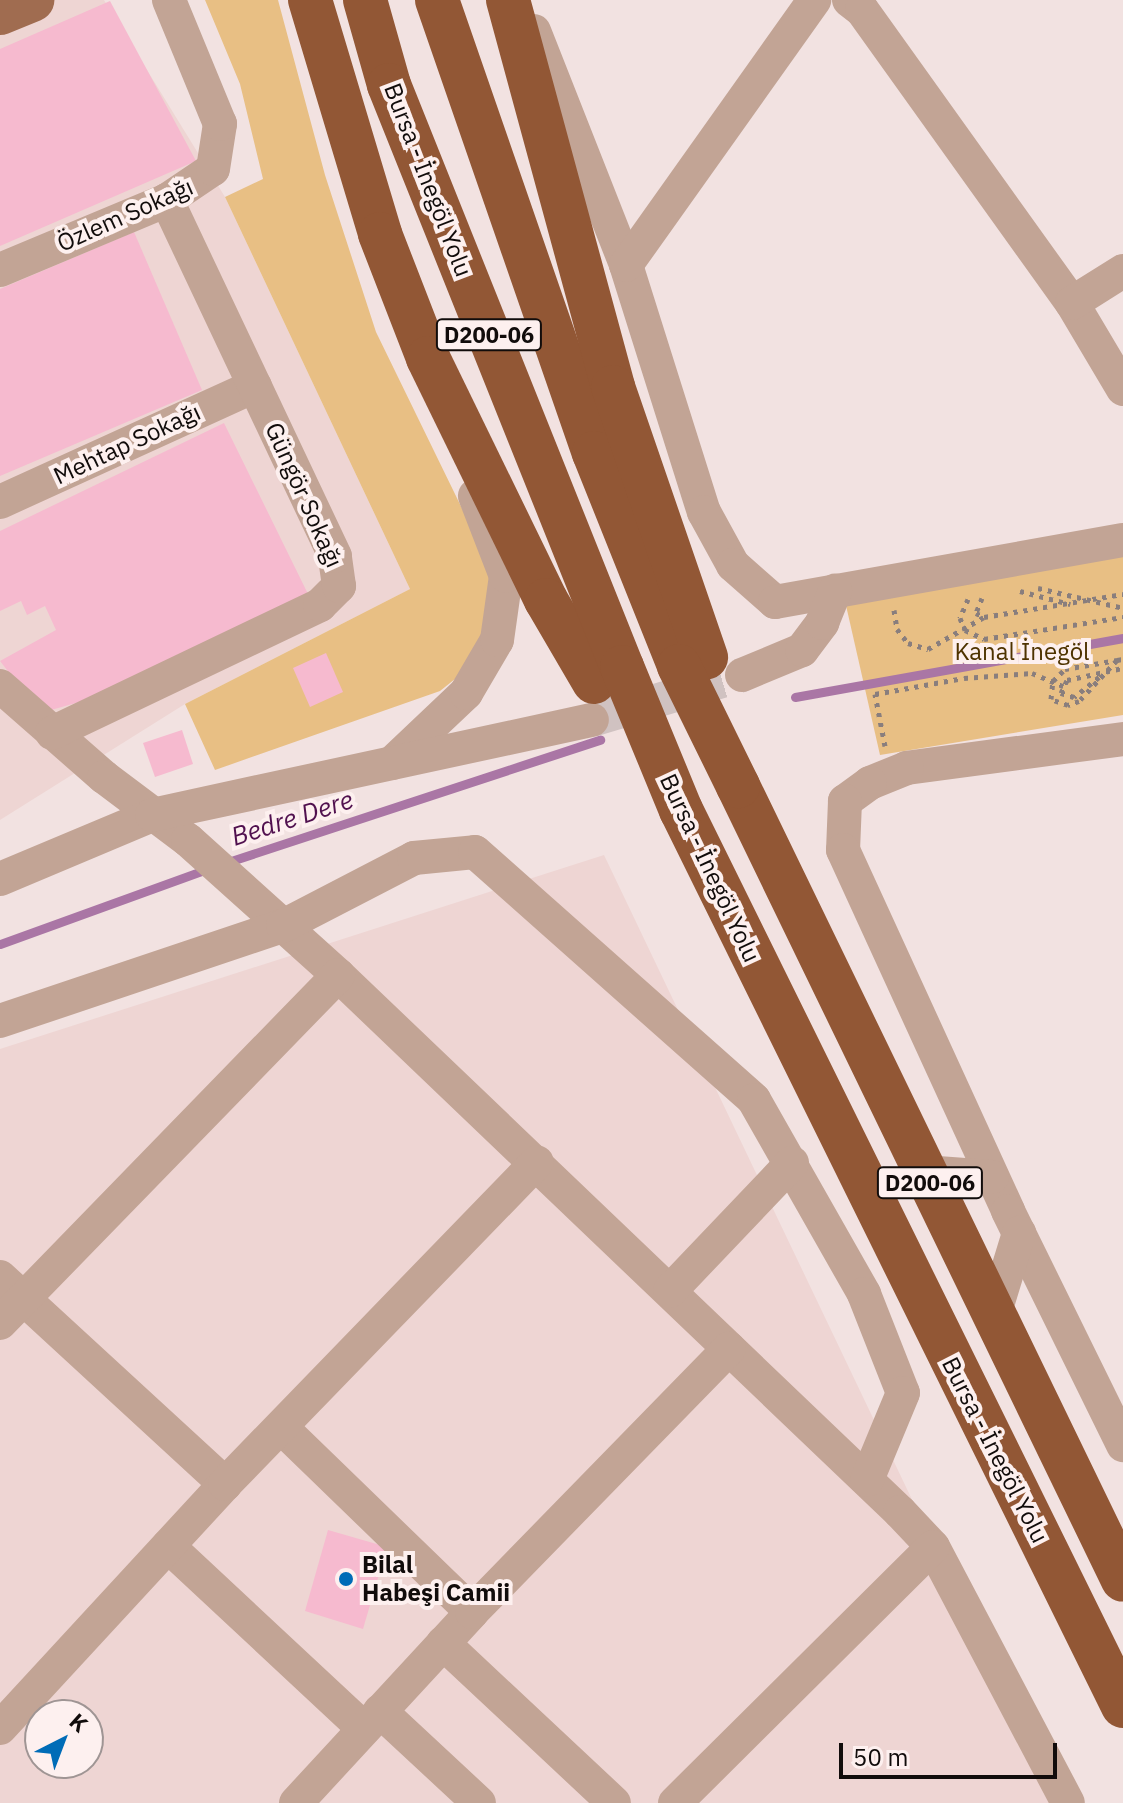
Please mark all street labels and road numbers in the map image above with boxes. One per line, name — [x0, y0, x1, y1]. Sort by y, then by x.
street label: Bursa - İnegöl Yolu — [378, 79, 478, 281]
street label: Özlem Sokağı — [52, 172, 198, 258]
road number: D200-06 — [435, 317, 543, 353]
street label: Mehtap Sokağı — [49, 397, 205, 491]
street label: Güngör Sokağı — [259, 418, 349, 572]
street label: Bursa - İnegöl Yolu — [654, 769, 766, 967]
road number: D200-06 — [876, 1165, 984, 1201]
street label: Bursa - İnegöl Yolu — [936, 1352, 1054, 1548]

